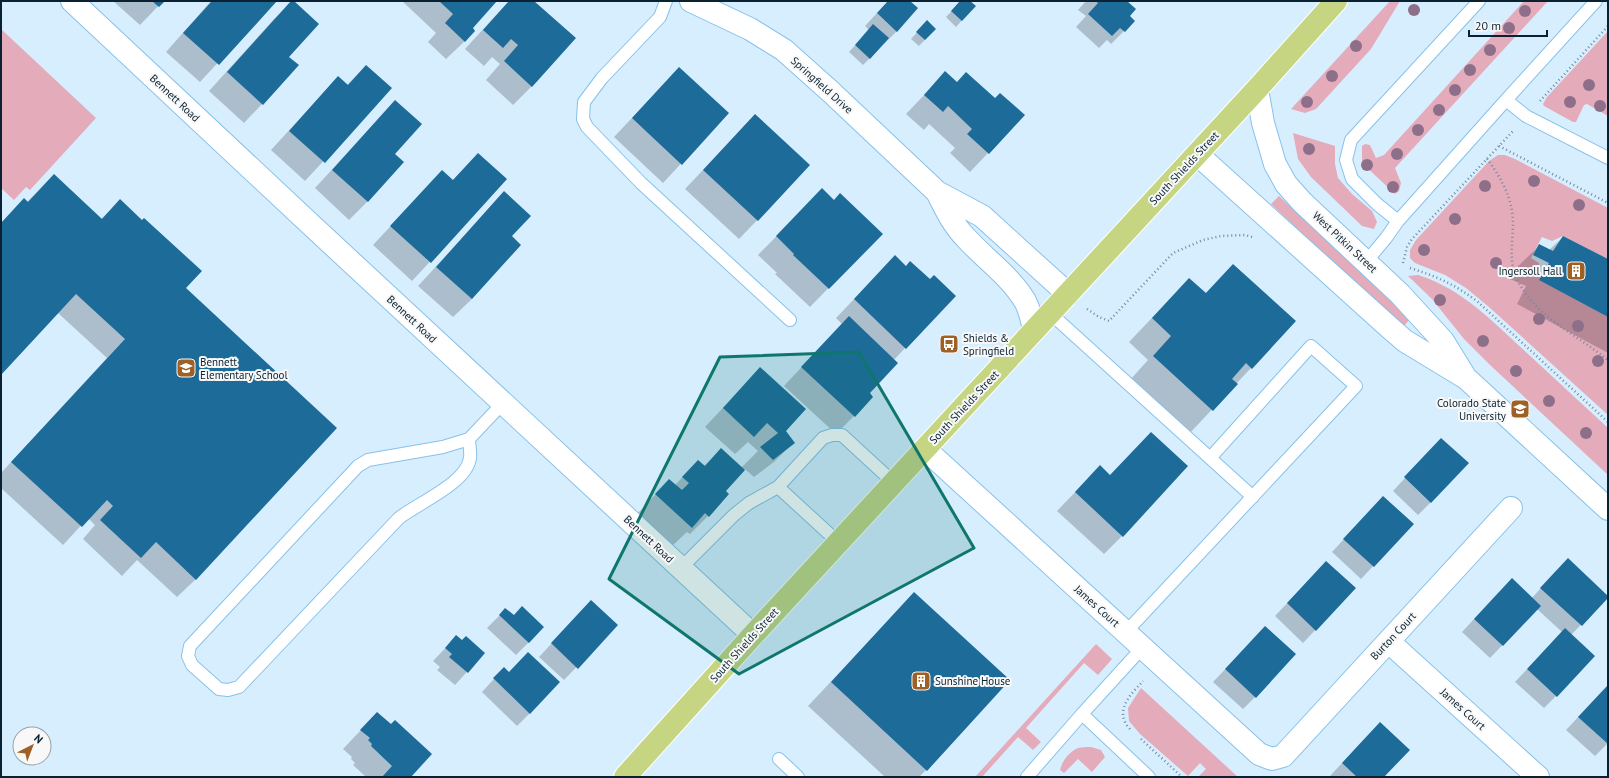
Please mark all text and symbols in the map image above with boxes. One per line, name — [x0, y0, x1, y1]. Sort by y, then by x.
scale bar — [1469, 12, 1547, 38]
text: 20 m — [1475, 18, 1501, 33]
street label: Springfield Drive — [788, 53, 856, 117]
street label: Bennett Road — [147, 71, 203, 125]
street label: South Shields Street — [1146, 128, 1222, 208]
street label: West Pitkin Street — [1310, 208, 1381, 276]
building icon: Ingersoll Hall — [1565, 260, 1587, 282]
place label: Ingersoll Hall — [1498, 264, 1563, 278]
street label: Bennett Road — [384, 292, 440, 346]
place label: Shields & Springfield — [963, 331, 1014, 358]
bus stop icon: Shields & Springfield — [938, 333, 960, 355]
place label: Bennett Elementary School — [200, 355, 288, 382]
school or university icon: Bennett Elementary School — [175, 357, 197, 379]
street label: South Shields Street — [926, 367, 1002, 447]
place label: Colorado State University — [1437, 396, 1507, 423]
school or university icon: Colorado State University — [1509, 398, 1531, 420]
street label: Bennett Road — [621, 512, 677, 566]
street label: James Court — [1071, 581, 1123, 630]
street label: South Shields Street — [707, 605, 781, 685]
street label: Burton Court — [1367, 609, 1419, 663]
building icon: Sunshine House — [910, 670, 932, 692]
place label: Sunshine House — [935, 674, 1011, 688]
street label: James Court — [1437, 684, 1489, 733]
north arrow — [12, 726, 52, 766]
text: N — [31, 731, 46, 746]

